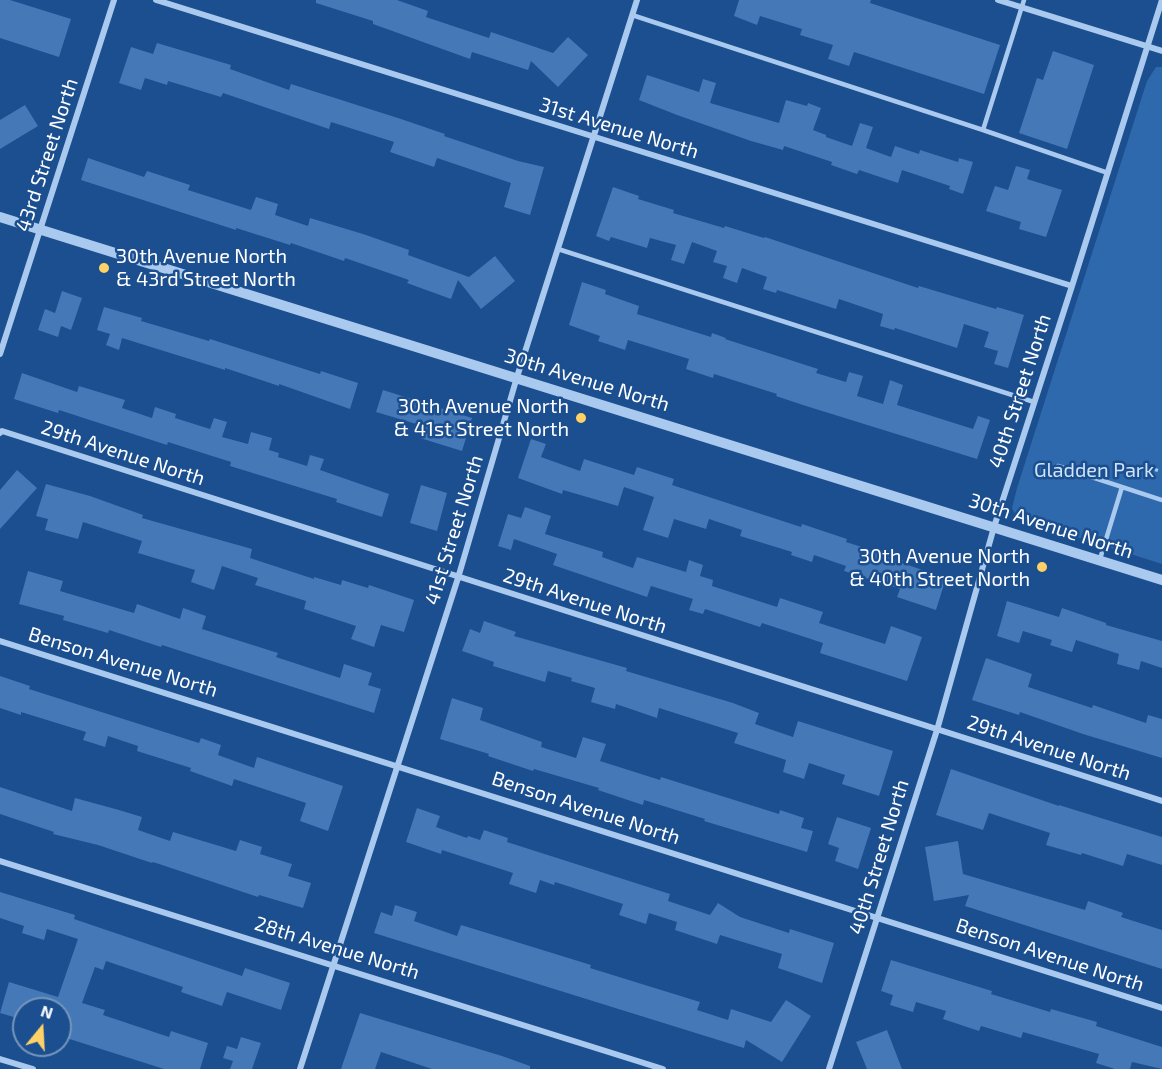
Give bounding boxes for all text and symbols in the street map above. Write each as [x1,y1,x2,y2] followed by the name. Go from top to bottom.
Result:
[11,75,83,235] street label: 43rd Street North
[536,92,702,164] street label: 31st Avenue North
[116,244,296,291] place label: 30th Avenue North & 43rd Street North
[97,261,111,275] marker: 30th Avenue North & 43rd Street North
[984,311,1056,471] street label: 40th Street North
[502,344,672,416] street label: 30th Avenue North
[394,394,569,441] place label: 30th Avenue North & 41st Street North
[574,411,588,425] marker: 30th Avenue North & 41st Street North
[38,415,208,491] street label: 29th Avenue North
[420,452,488,608] street label: 41st Street North
[1034,458,1154,482] park label: Gladden Park
[966,488,1136,564] street label: 30th Avenue North
[849,544,1030,591] place label: 30th Avenue North & 40th Street North
[1035,560,1049,574] marker: 30th Avenue North & 40th Street North
[500,563,670,639] street label: 29th Avenue North
[26,622,220,702] street label: Benson Avenue North
[964,710,1134,786] street label: 29th Avenue North
[489,766,683,850] street label: Benson Avenue North
[844,777,914,937] street label: 40th Street North
[252,911,422,985] street label: 28th Avenue North
[953,913,1147,997] street label: Benson Avenue North
[12,997,72,1057] north arrow
[39,1000,56,1022] text: N

